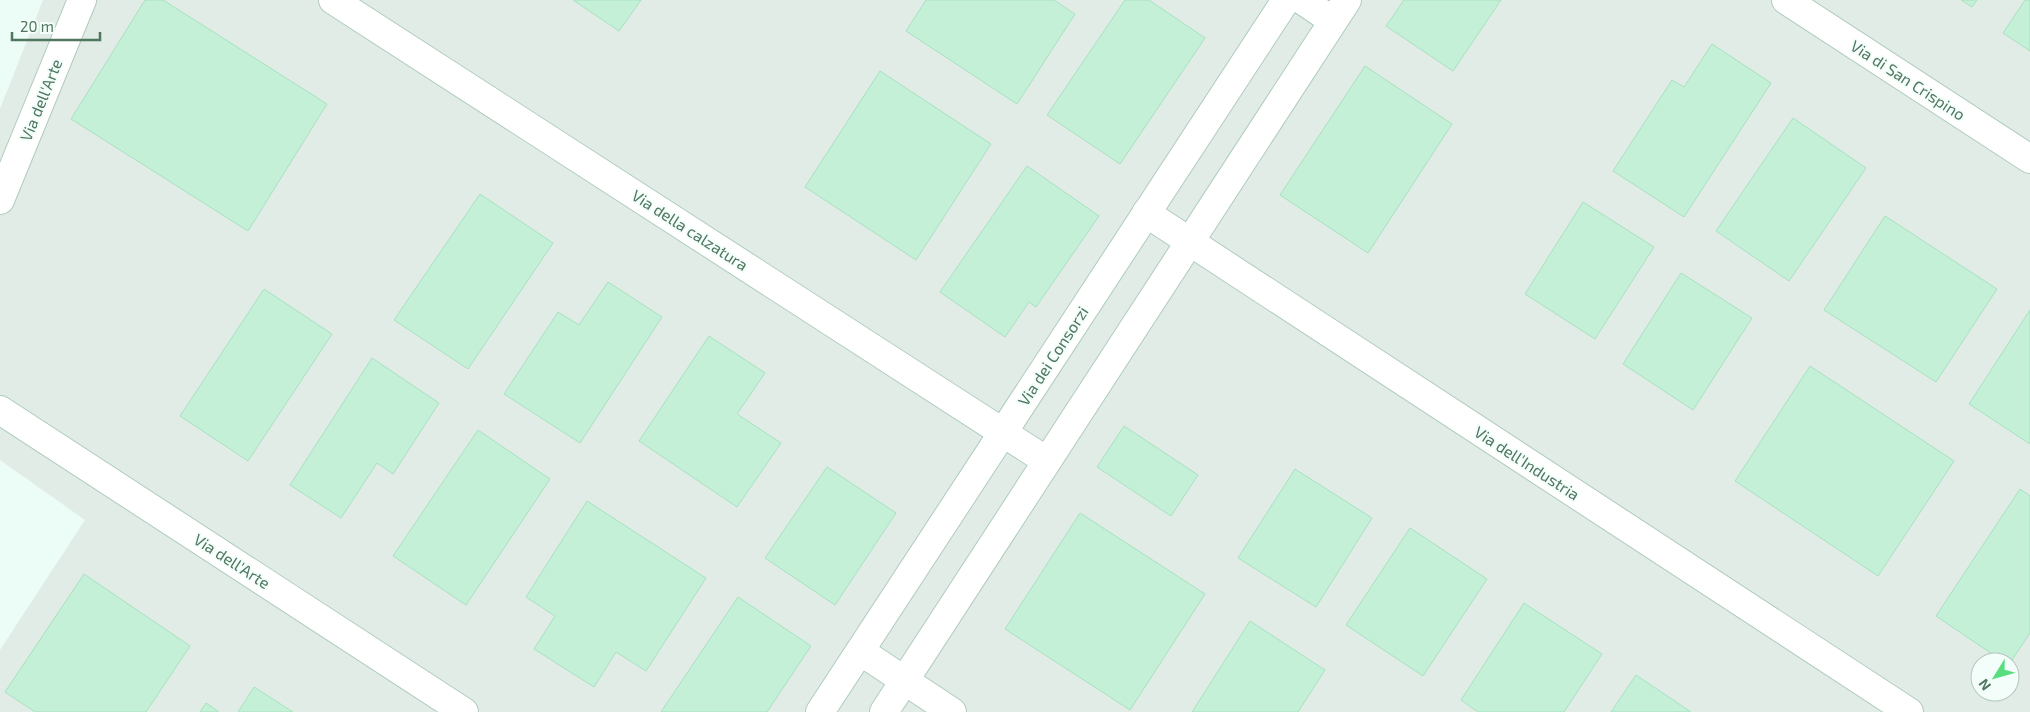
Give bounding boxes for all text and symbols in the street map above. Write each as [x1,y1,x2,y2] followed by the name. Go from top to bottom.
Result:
[12,10,100,42] scale bar
[20,17,54,35] text: 20 m
[1847,35,1969,124] street label: Via di San Crispino
[15,56,66,144] street label: Via dell'Arte
[629,185,752,274] street label: Via della calzatura
[1013,302,1092,409] street label: Via dei Consorzi
[1471,422,1583,504] street label: Via dell'Industria
[191,529,274,592] street label: Via dell'Arte
[1970,652,2020,702] north arrow
[1974,676,1994,694] text: N

